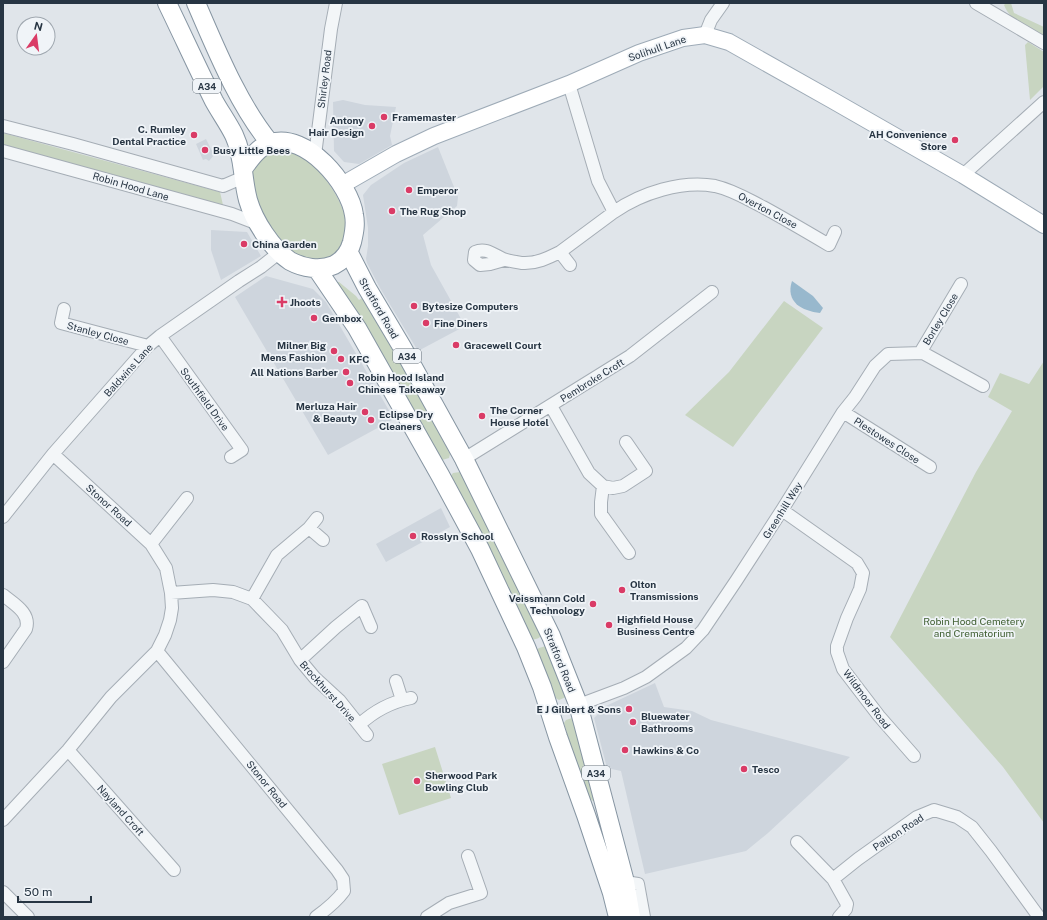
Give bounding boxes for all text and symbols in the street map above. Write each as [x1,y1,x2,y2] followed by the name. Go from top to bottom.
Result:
[16,16,56,56] north arrow
[33,19,44,33] text: N
[626,32,688,64] street label: Solihull Lane
[314,49,334,109] street label: Shirley Road
[193,79,221,93] road number: A34
[392,111,456,123] place label: Framemaster
[379,112,389,122] marker: Framemaster
[309,114,364,138] place label: Antony Hair Design
[367,121,377,131] marker: Antony Hair Design
[112,123,186,147] place label: C. Rumley Dental Practice
[869,128,947,152] place label: AH Convenience Store
[189,130,199,140] marker: C. Rumley Dental Practice
[950,135,960,145] marker: AH Convenience Store
[213,144,290,156] place label: Busy Little Bees
[200,145,210,155] marker: Busy Little Bees
[91,169,171,203] street label: Robin Hood Lane
[417,184,458,196] place label: Emperor
[404,185,414,195] marker: Emperor
[736,189,800,231] street label: Overton Close
[400,205,466,217] place label: The Rug Shop
[387,206,397,216] marker: The Rug Shop
[252,238,317,250] place label: China Garden
[239,239,249,249] marker: China Garden
[357,275,401,341] street label: Stratford Road
[920,291,960,347] street label: Borley Close
[290,296,321,308] place label: Jhoots
[277,297,287,307] marker: Jhoots
[422,300,518,312] place label: Bytesize Computers
[409,301,419,311] marker: Bytesize Computers
[322,312,362,324] place label: Gembox
[309,313,319,323] marker: Gembox
[434,317,488,329] place label: Fine Diners
[421,318,431,328] marker: Fine Diners
[66,319,131,347] street label: Stanley Close
[261,339,327,363] place label: Milner Big Mens Fashion
[464,339,542,351] place label: Gracewell Court
[451,340,461,350] marker: Gracewell Court
[101,341,155,399] street label: Baldwins Lane
[329,346,339,356] marker: Milner Big Mens Fashion
[393,349,421,363] road number: A34
[349,353,370,365] place label: KFC
[336,354,346,364] marker: KFC
[558,355,626,404] street label: Pembroke Croft
[178,365,232,433] street label: Southfield Drive
[250,366,338,378] place label: All Nations Barber
[341,367,351,377] marker: All Nations Barber
[358,371,446,395] place label: Robin Hood Island Chinese Takeaway
[345,378,355,388] marker: Robin Hood Island Chinese Takeaway
[296,400,357,424] place label: Merluza Hair & Beauty
[490,404,549,428] place label: The Corner House Hotel
[360,407,370,417] marker: Merluza Hair & Beauty
[379,408,433,432] place label: Eclipse Dry Cleaners
[477,411,487,421] marker: The Corner House Hotel
[852,414,922,466] street label: Plestowes Close
[366,415,376,425] marker: Eclipse Dry Cleaners
[760,479,805,541] street label: Greenhill Way
[84,481,134,529] street label: Stonor Road
[421,530,494,542] place label: Rosslyn School
[408,531,418,541] marker: Rosslyn School
[630,578,699,602] place label: Olton Transmissions
[617,585,627,595] marker: Olton Transmissions
[509,592,585,616] place label: Veissmann Cold Technology
[588,599,598,609] marker: Veissmann Cold Technology
[617,613,695,637] place label: Highfield House Business Centre
[923,615,1025,639] park label: Robin Hood Cemetery and Crematorium
[604,620,614,630] marker: Highfield House Business Centre
[542,626,578,694] street label: Stratford Road
[297,658,359,724] street label: Brockhurst Drive
[841,667,893,731] street label: Wildmoor Road
[536,703,621,715] place label: E J Gilbert & Sons
[624,704,634,714] marker: E J Gilbert & Sons
[641,710,693,734] place label: Bluewater Bathrooms
[628,717,638,727] marker: Bluewater Bathrooms
[633,744,699,756] place label: Hawkins & Co
[620,745,630,755] marker: Hawkins & Co
[244,758,290,810] street label: Stonor Road
[752,763,780,775] place label: Tesco
[739,764,749,774] marker: Tesco
[582,766,610,780] road number: A34
[425,769,498,793] place label: Sherwood Park Bowling Club
[412,776,422,786] marker: Sherwood Park Bowling Club
[95,782,147,838] street label: Nayland Croft
[870,811,926,853] street label: Pailton Road
[18,878,91,904] scale bar
[24,885,52,899] text: 50 m

